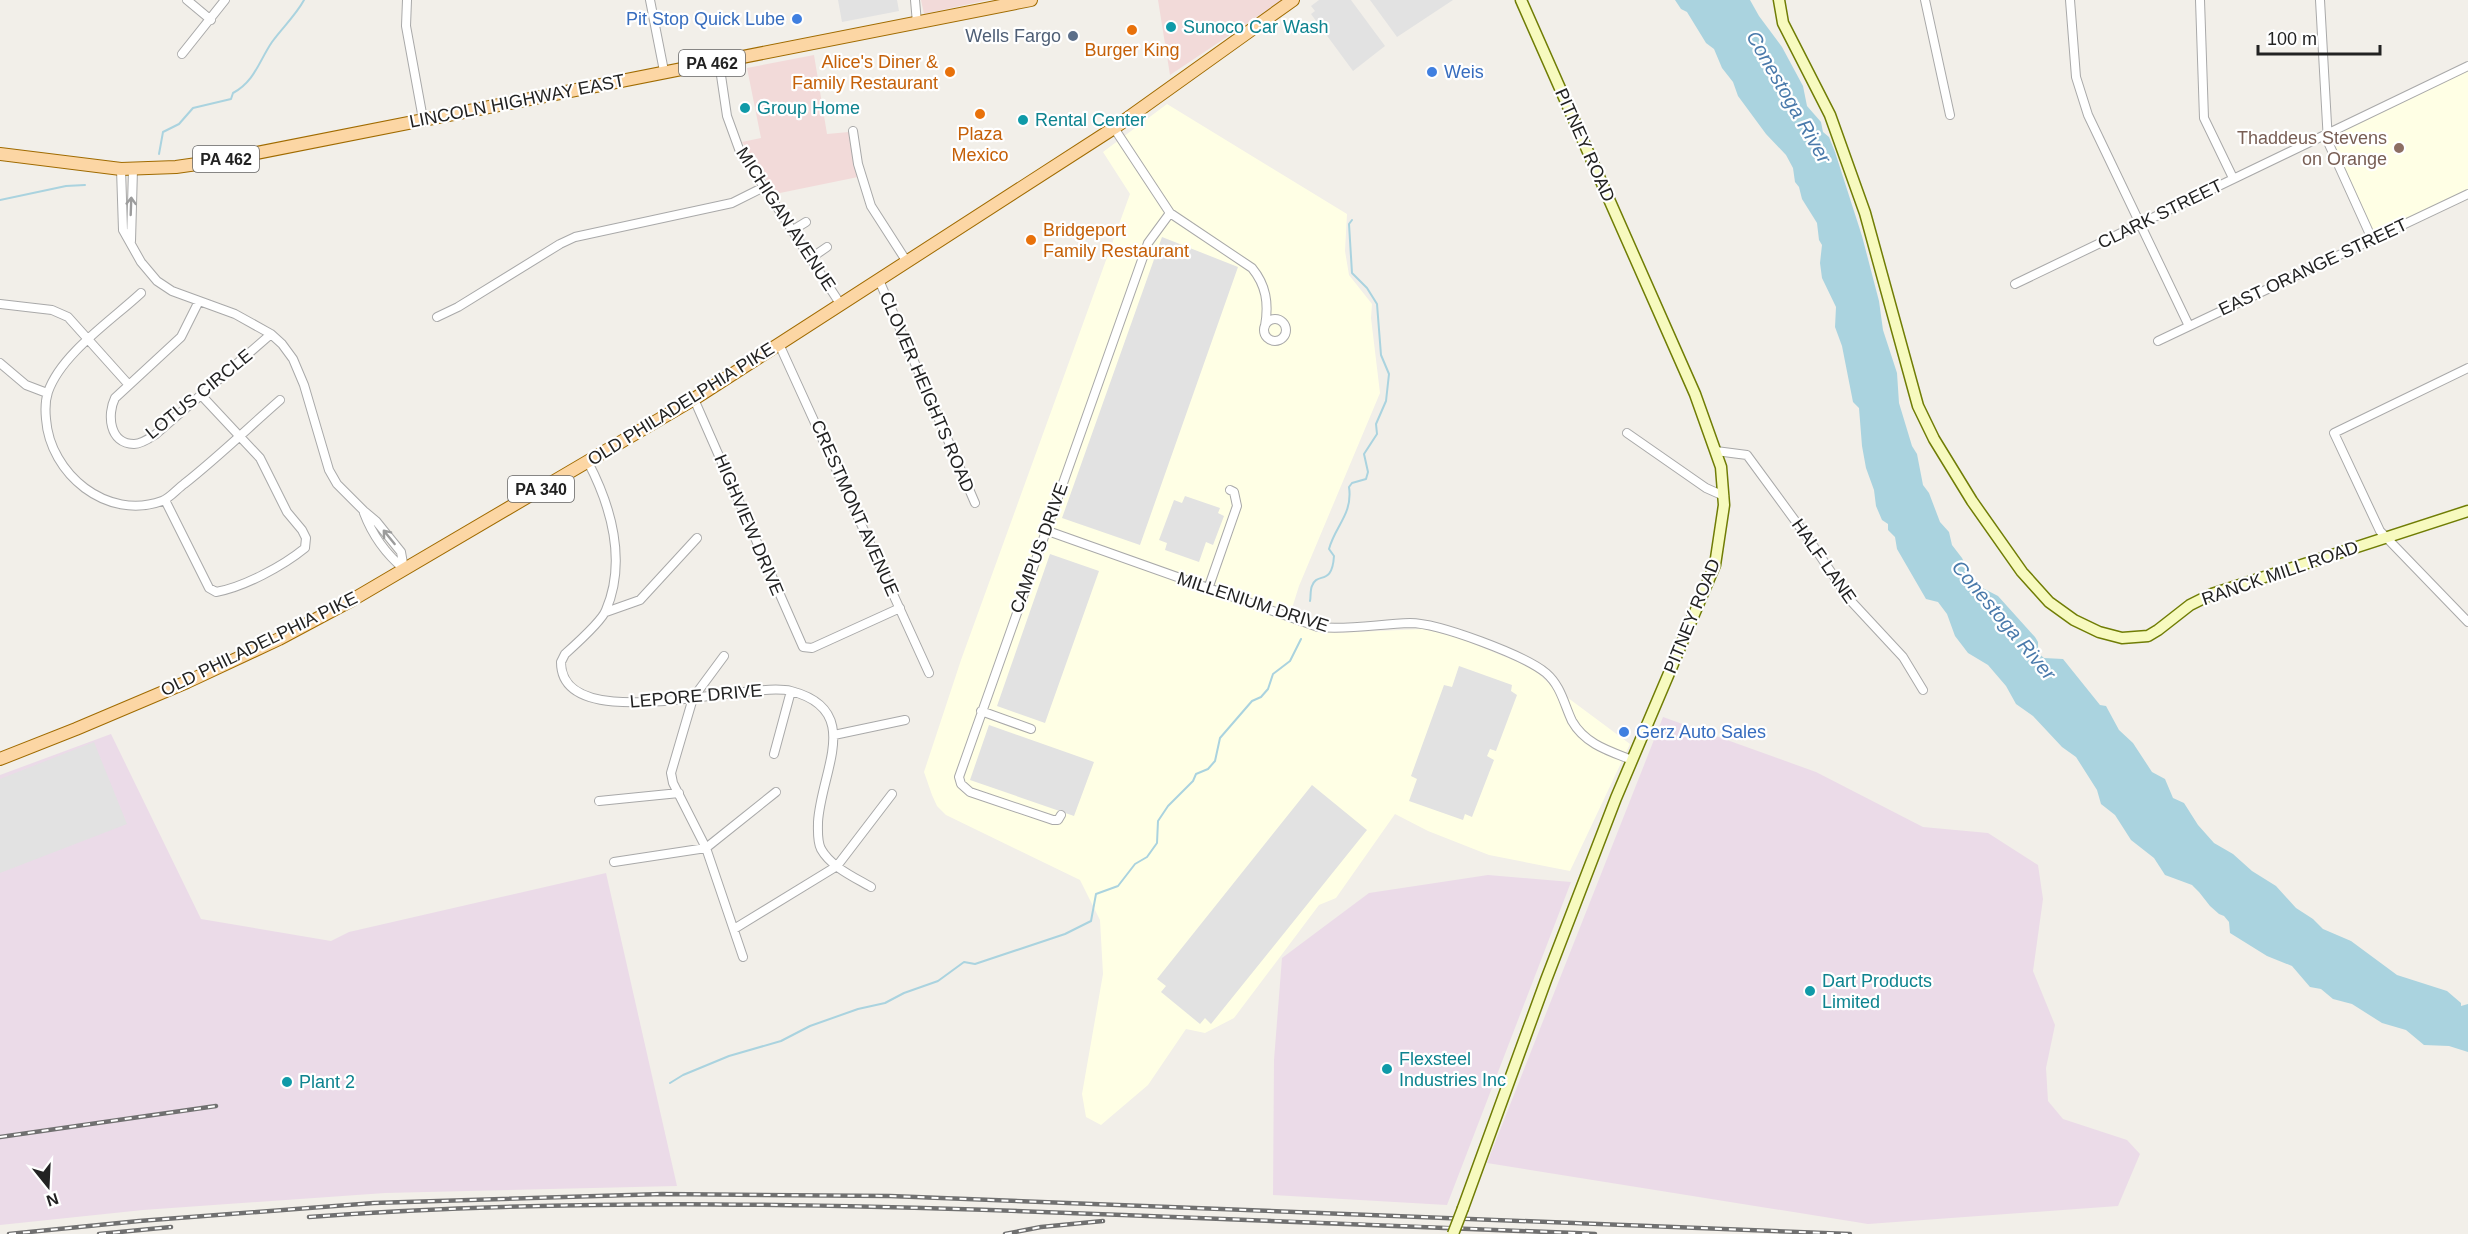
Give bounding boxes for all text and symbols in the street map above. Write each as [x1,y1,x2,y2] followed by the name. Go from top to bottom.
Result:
[626,9,785,29] place label: Pit Stop Quick Lube
[790,12,804,26] marker: Pit Stop Quick Lube
[1183,17,1328,37] place label: Sunoco Car Wash
[2258,18,2380,56] scale bar
[1164,20,1178,34] marker: Sunoco Car Wash
[1125,23,1139,37] marker: Burger King
[965,26,1061,46] place label: Wells Fargo
[1742,27,1836,168] water label: Conestoga River
[1066,29,1080,43] marker: Wells Fargo
[2267,29,2317,49] text: 100 m
[1084,40,1180,60] place label: Burger King
[679,50,745,76] road number: PA 462
[792,52,938,93] place label: Alice's Diner & Family Restaurant
[1444,62,1484,82] place label: Weis
[943,65,957,79] marker: Alice's Diner & Family Restaurant
[1425,65,1439,79] marker: Weis
[408,70,626,132] street label: LINCOLN HIGHWAY EAST
[1551,85,1619,205] street label: PITNEY ROAD
[757,98,860,118] place label: Group Home
[738,101,752,115] marker: Group Home
[973,107,987,121] marker: Plaza Mexico
[1035,110,1146,130] place label: Rental Center
[1016,113,1030,127] marker: Rental Center
[951,124,1009,165] place label: Plaza Mexico
[2237,128,2387,169] place label: Thaddeus Stevens on Orange
[2392,141,2406,155] marker: Thaddeus Stevens on Orange
[732,144,840,294] street label: MICHIGAN AVENUE
[193,146,259,172] road number: PA 462
[2094,175,2226,253] street label: CLARK STREET
[126,196,137,216] one-way arrow
[2216,214,2410,320] street label: EAST ORANGE STREET
[1043,220,1189,261] place label: Bridgeport Family Restaurant
[1024,233,1038,247] marker: Bridgeport Family Restaurant
[876,289,978,495] street label: CLOVER HEIGHTS ROAD
[584,338,778,470] street label: OLD PHILADELPHIA PIKE
[142,345,256,443] street label: LOTUS CIRCLE
[807,417,903,599] street label: CRESTMONT AVENUE
[710,452,788,598] street label: HIGHVIEW DRIVE
[508,476,574,502] road number: PA 340
[1006,480,1072,616] street label: CAMPUS DRIVE
[1788,515,1860,607] street label: HALF LANE
[383,529,396,545] one-way arrow
[2199,537,2361,609] street label: RANCK MILL ROAD
[1660,556,1724,676] street label: PITNEY ROAD
[1948,556,2061,685] water label: Conestoga River
[1175,568,1331,636] street label: MILLENIUM DRIVE
[158,588,360,700] street label: OLD PHILADELPHIA PIKE
[629,680,763,712] street label: LEPORE DRIVE
[1636,722,1766,742] place label: Gerz Auto Sales
[1617,725,1631,739] marker: Gerz Auto Sales
[1822,971,1932,1012] place label: Dart Products Limited
[1803,984,1817,998] marker: Dart Products Limited
[1399,1049,1506,1090] place label: Flexsteel Industries Inc
[1380,1062,1394,1076] marker: Flexsteel Industries Inc
[299,1072,355,1092] place label: Plant 2
[280,1075,294,1089] marker: Plant 2
[18,1156,78,1216] north arrow
[44,1190,61,1210] text: N

